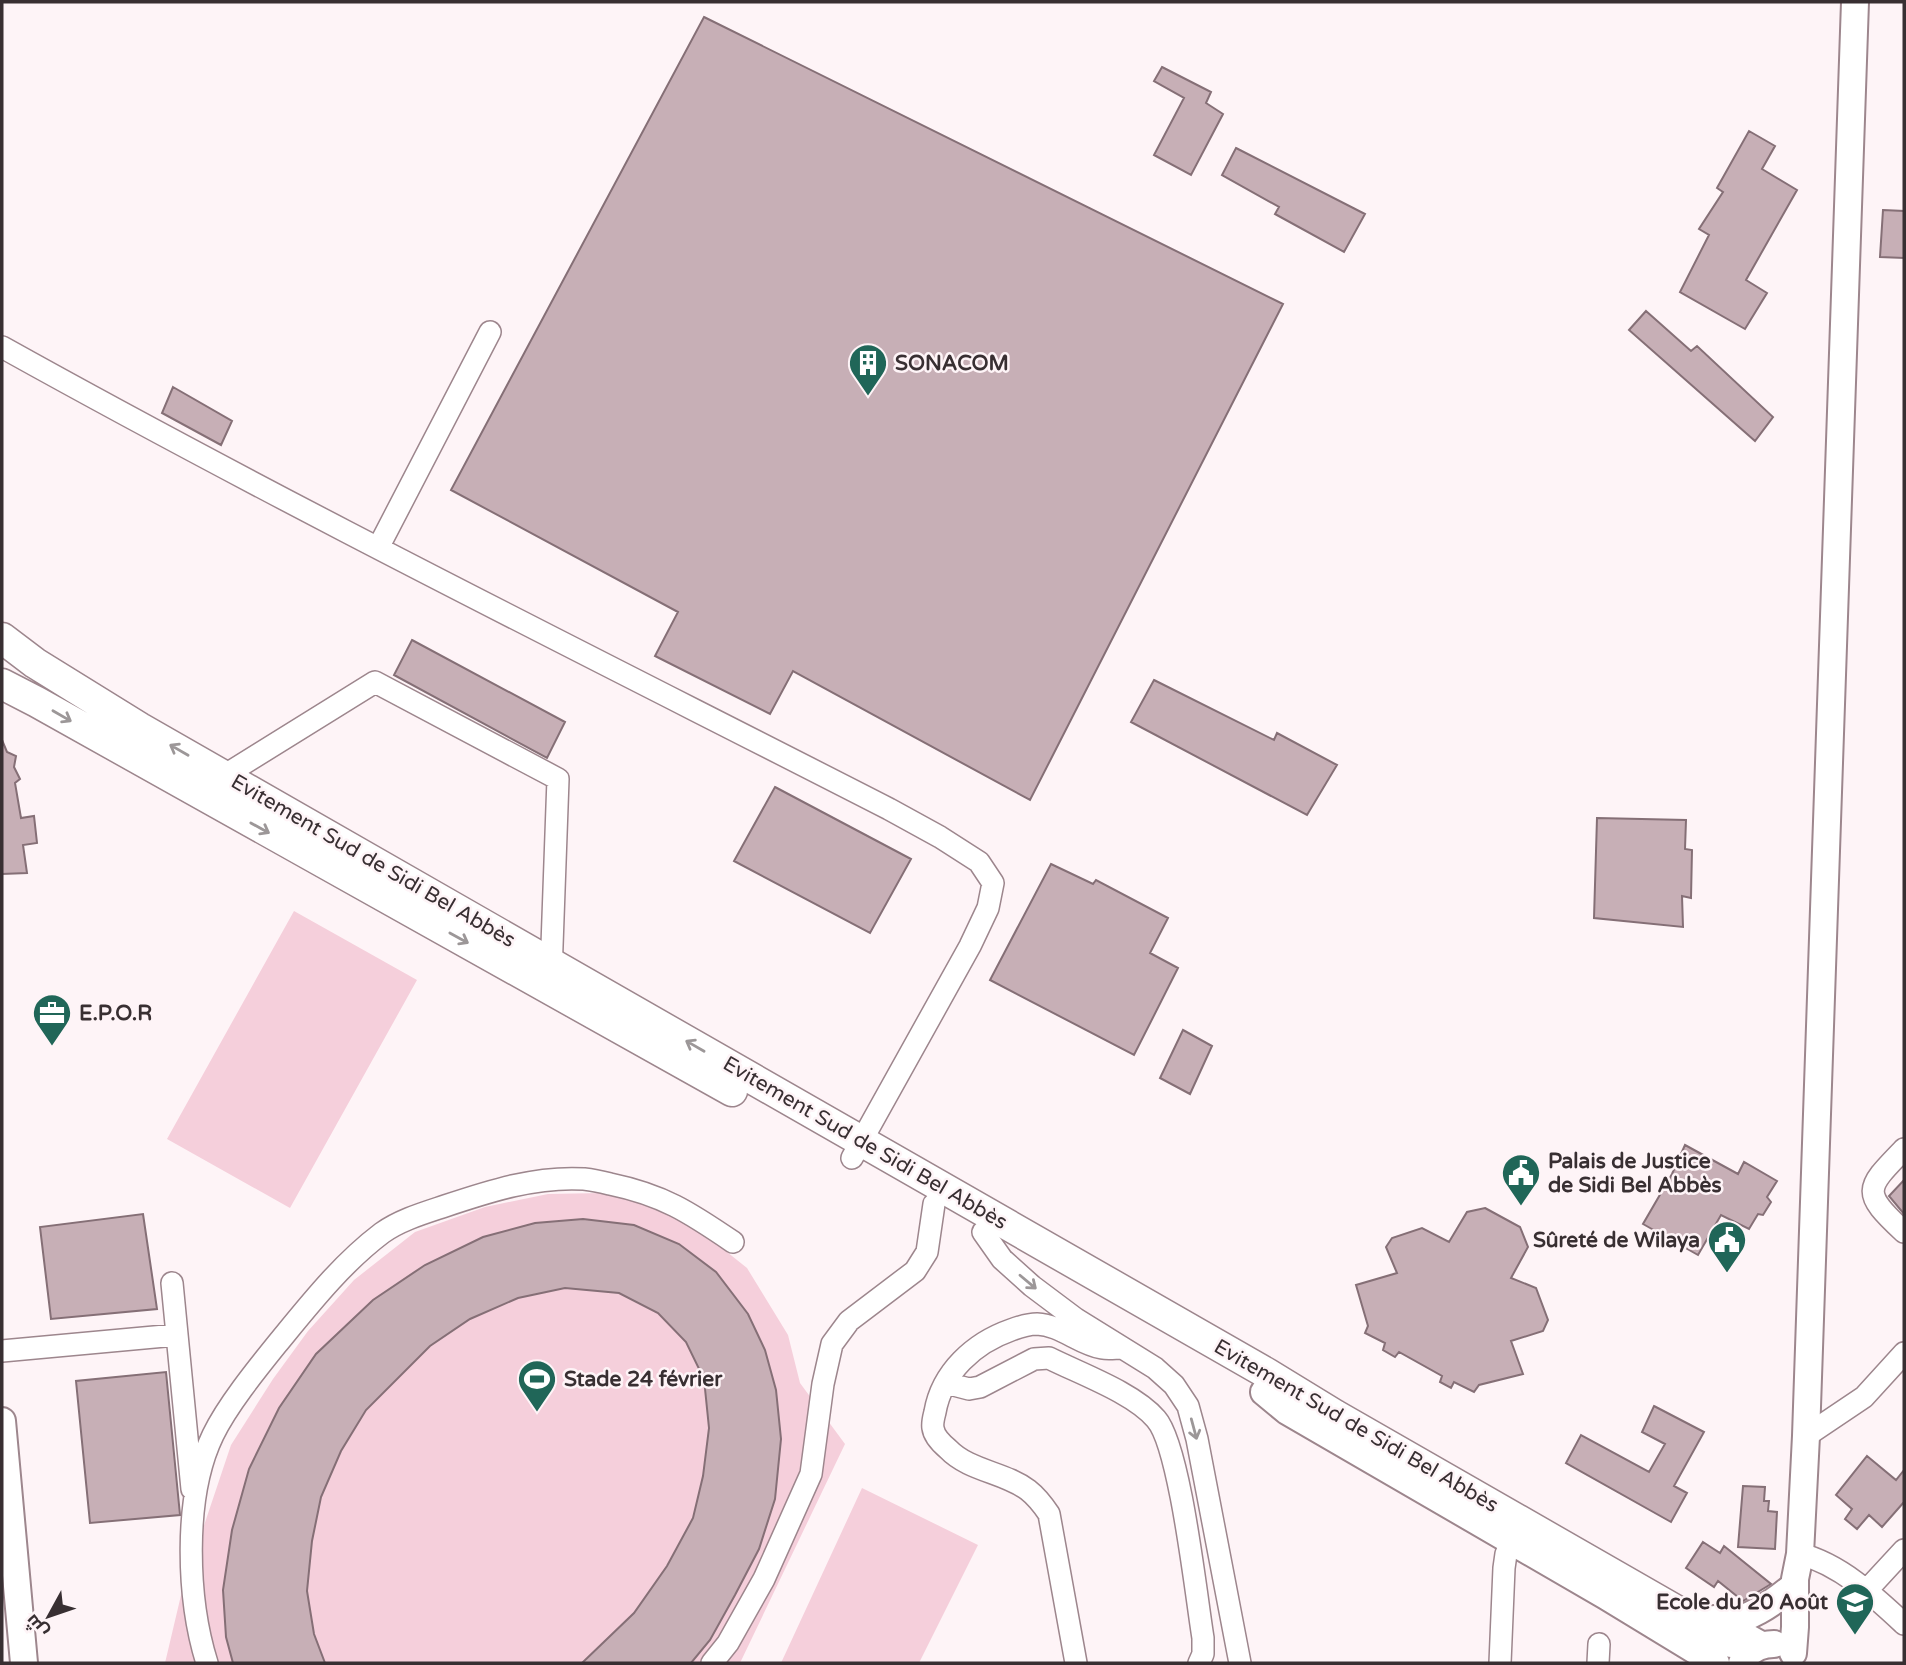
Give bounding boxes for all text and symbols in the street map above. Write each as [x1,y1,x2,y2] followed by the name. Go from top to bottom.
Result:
[847,342,889,397] building icon: SONACOM
[895,351,1009,376] place label: SONACOM
[51,710,72,723] one-way arrow
[169,743,190,756] one-way arrow
[226,769,520,953] street label: Evitement Sud de Sidi Bel Abbès
[250,821,270,835] one-way arrow
[448,932,469,945] one-way arrow
[31,992,73,1047] office icon: E.P.O.R
[79,1001,152,1026] place label: E.P.O.R
[686,1039,706,1053] one-way arrow
[718,1051,1012,1235] street label: Evitement Sud de Sidi Bel Abbès
[1548,1149,1722,1198] place label: Palais de Justice de Sidi Bel Abbès
[1500,1152,1542,1207] public building icon: Palais de Justice de Sidi Bel Abbès
[1706,1219,1748,1274] public building icon: Sûreté de Wilaya
[1533,1228,1700,1253] place label: Sûreté de Wilaya
[1019,1274,1037,1290] one-way arrow
[1209,1334,1503,1518] street label: Evitement Sud de Sidi Bel Abbès
[516,1358,558,1413] sports icon: Stade 24 février
[564,1367,723,1392] place label: Stade 24 février
[1188,1417,1201,1440] one-way arrow
[14,1581,84,1651] north arrow
[1834,1581,1876,1636] school or university icon: Ecole du 20 Août
[1656,1590,1828,1615] place label: Ecole du 20 Août
[20,1610,53,1643] text: ش

